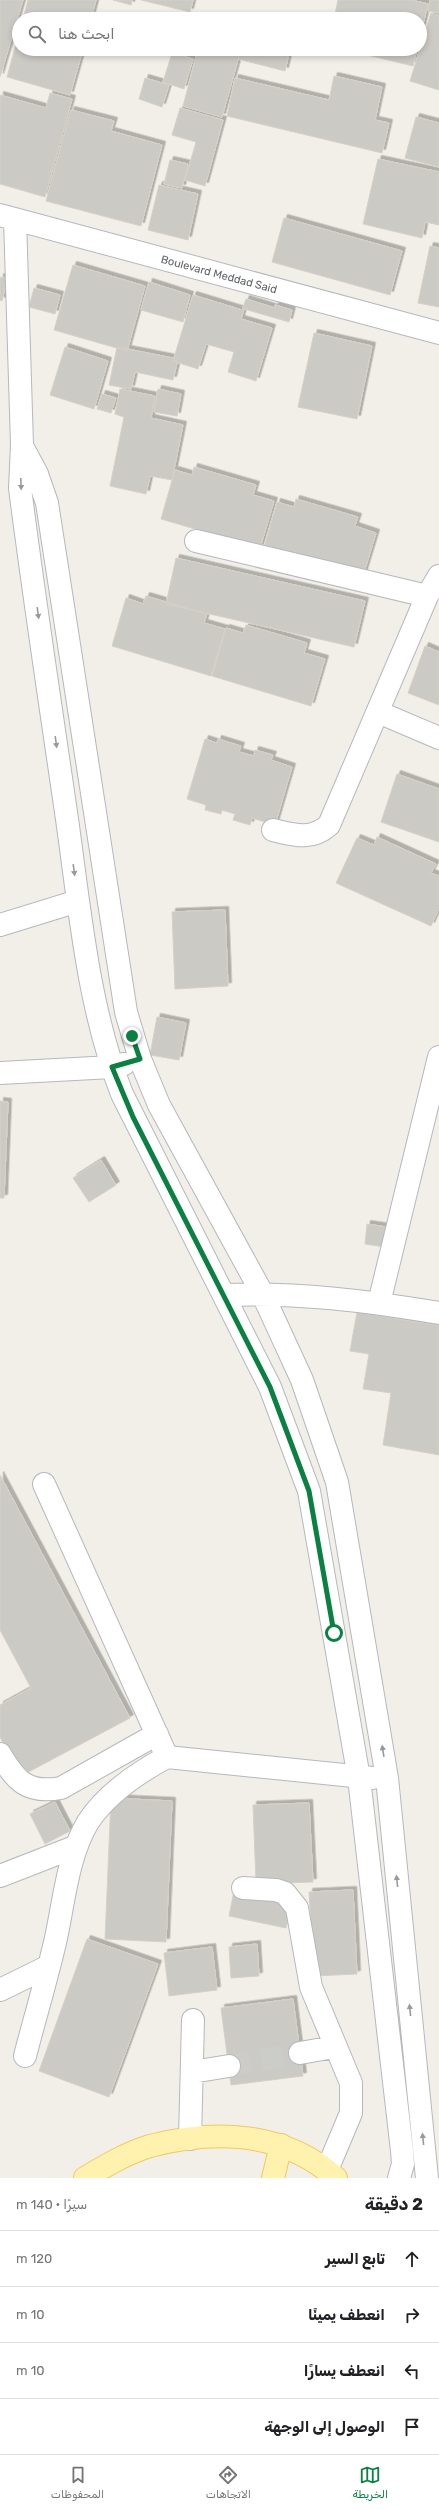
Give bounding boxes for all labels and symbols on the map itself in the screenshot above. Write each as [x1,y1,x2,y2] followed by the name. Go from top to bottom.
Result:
[159,253,278,296] street label: Boulevard Meddad Said
[17,478,24,490] one-way arrow
[35,607,41,619] one-way arrow
[53,736,59,748] one-way arrow
[71,864,77,876] one-way arrow
[123,1027,141,1045] route end
[325,1624,343,1642] route start
[380,1745,386,1757] one-way arrow
[394,1874,400,1887] one-way arrow
[407,2004,414,2016] one-way arrow
[420,2133,427,2145] one-way arrow

